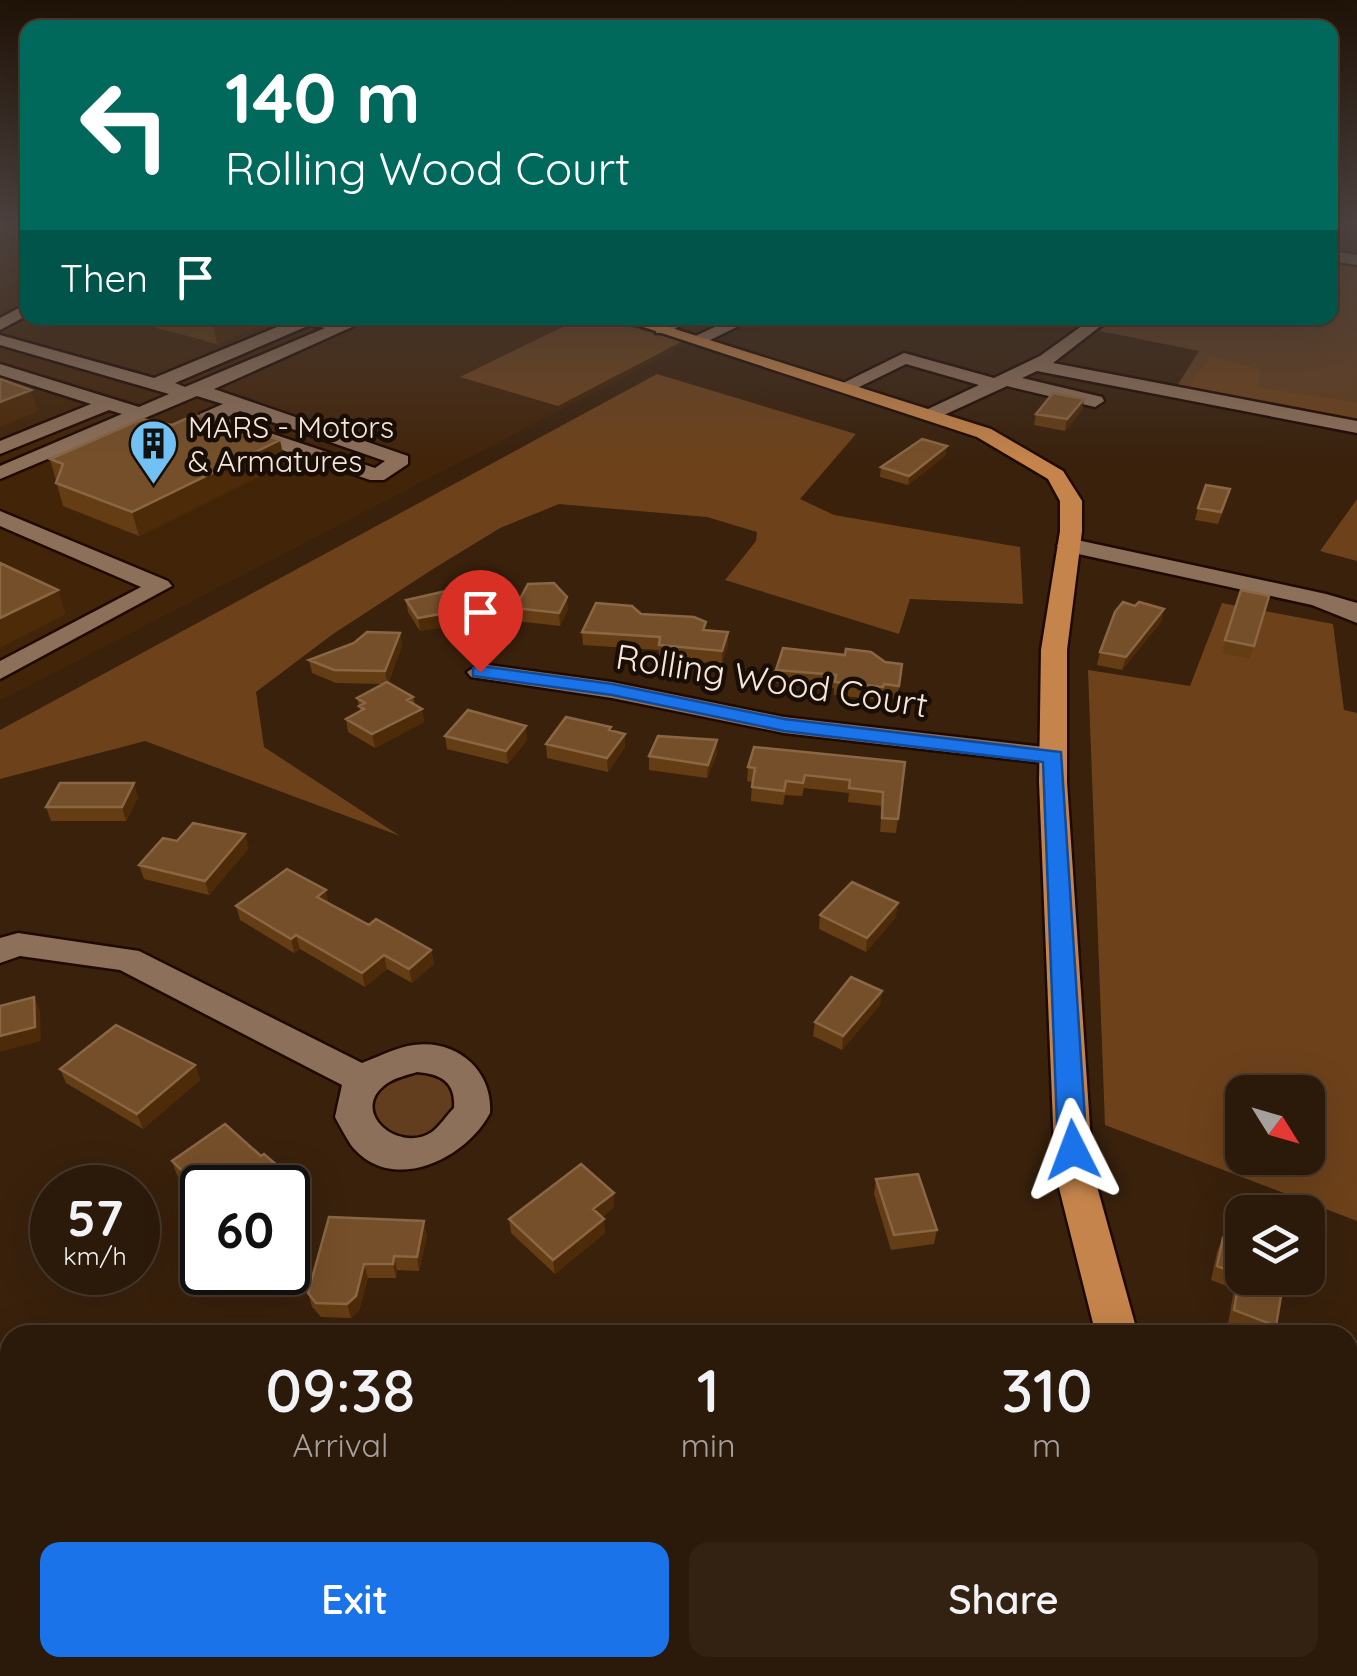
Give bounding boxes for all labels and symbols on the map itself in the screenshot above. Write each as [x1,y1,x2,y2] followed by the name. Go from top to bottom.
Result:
[188,408,394,480] place label: MARS - Motors & Armatures
[127,418,179,486] building icon: MARS - Motors & Armatures
[438,570,523,673] pin
[613,634,931,726] street label: Rolling Wood Court
[1225,1075,1325,1175] north arrow
[1021,1098,1125,1202] position arrow
[180,1165,310,1295] speed limit sign: 60

